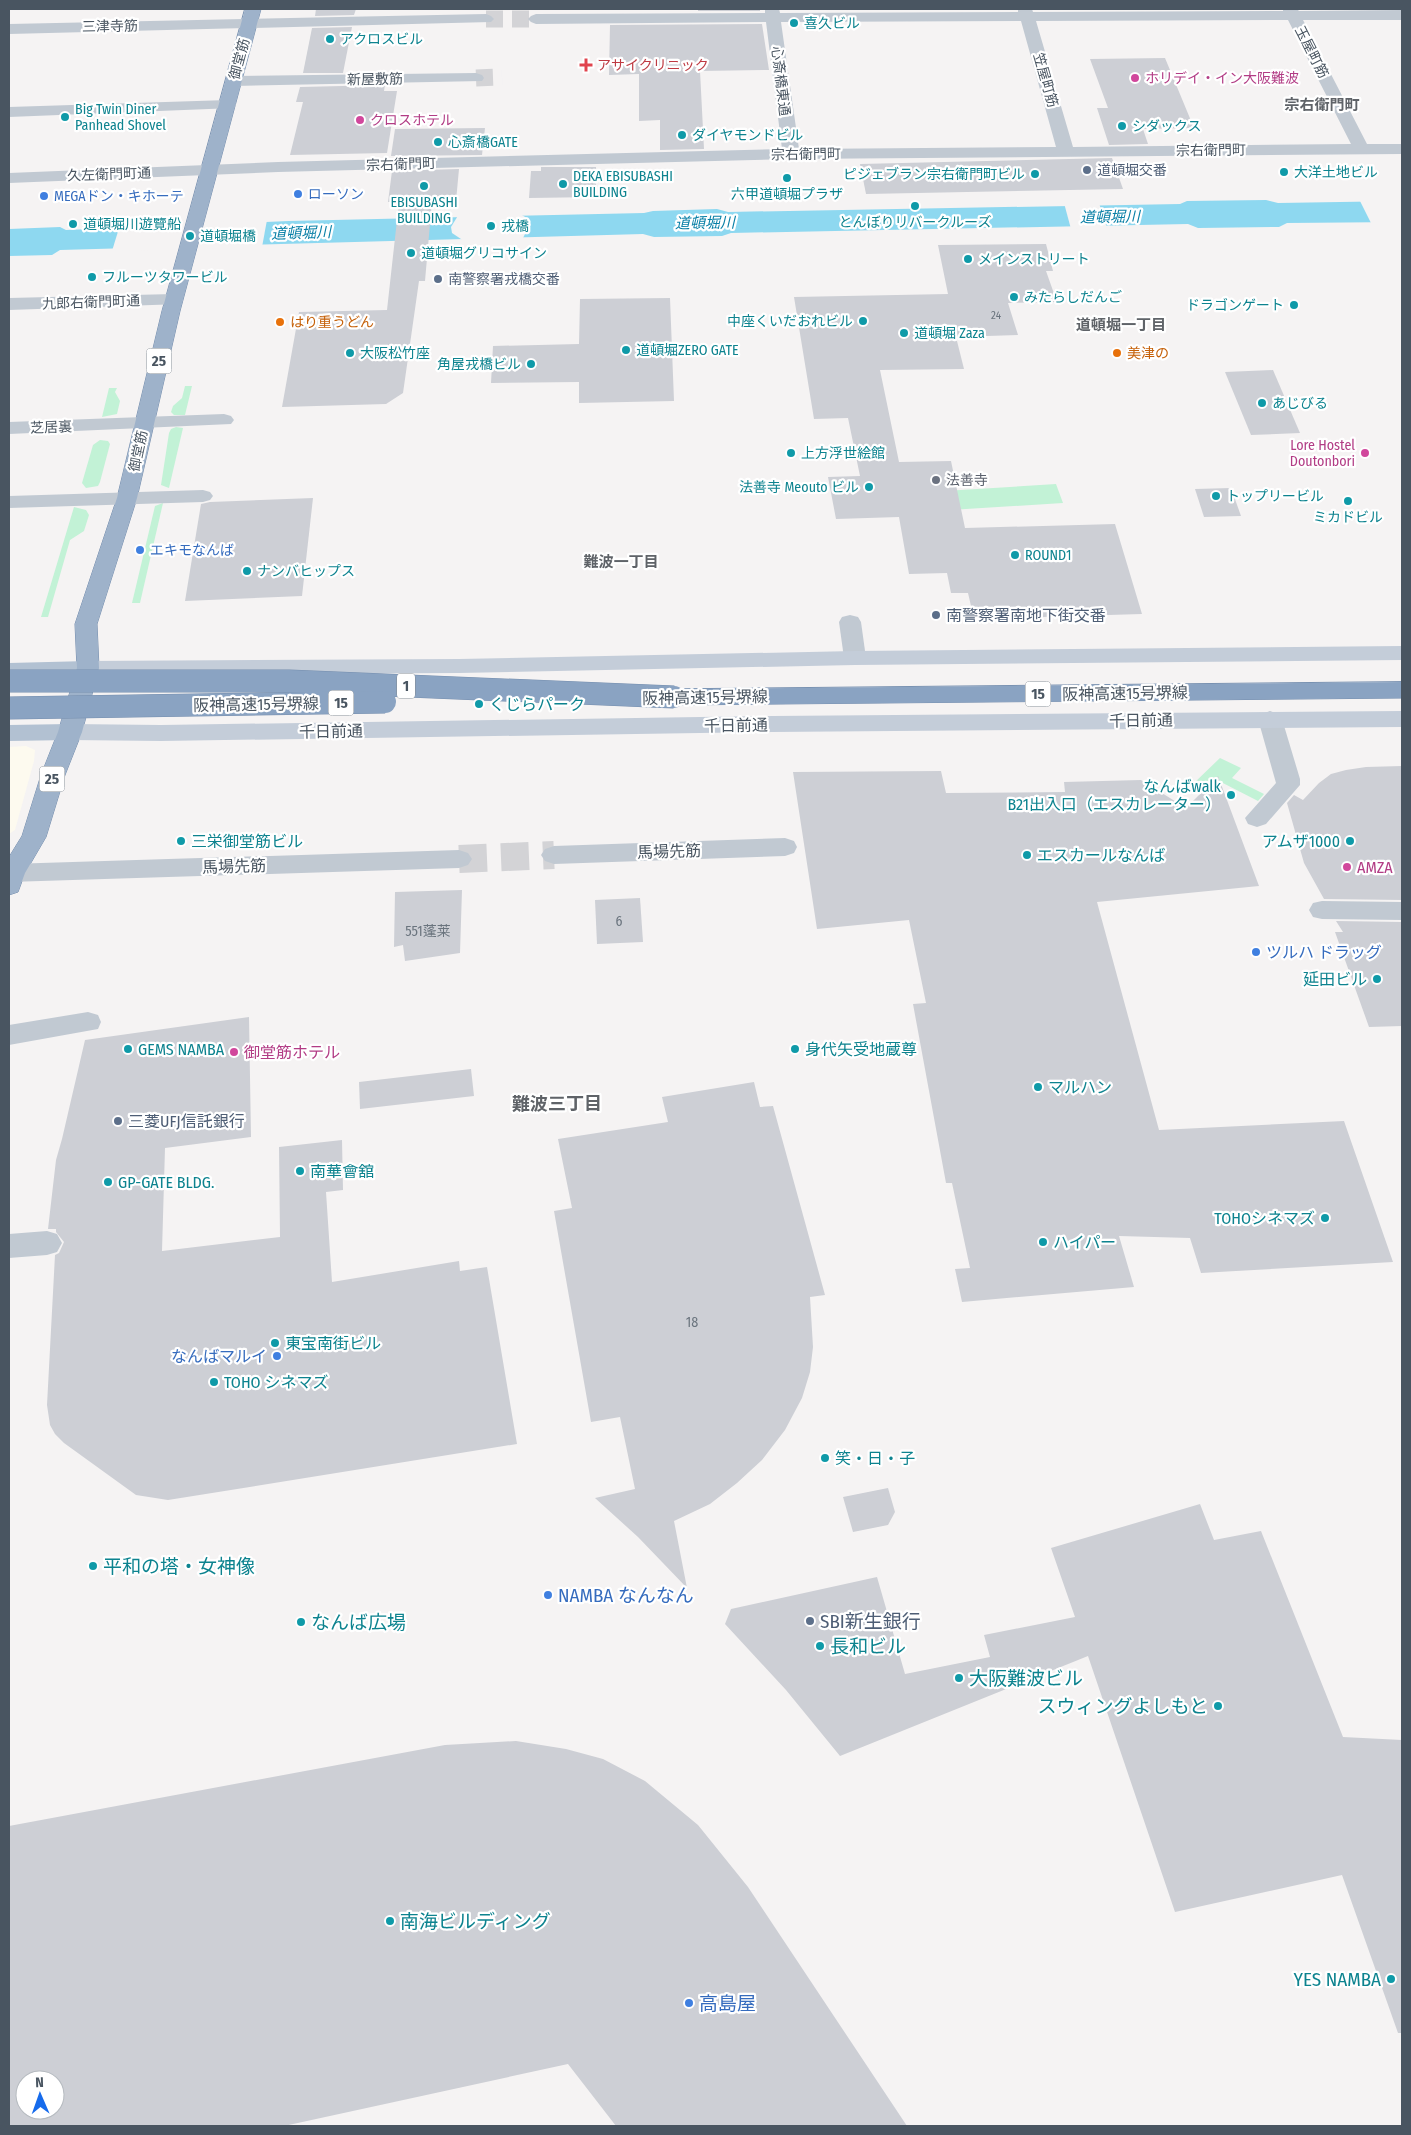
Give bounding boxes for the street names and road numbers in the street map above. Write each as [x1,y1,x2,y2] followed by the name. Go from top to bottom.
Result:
[82,18,138,35] street label: 三津寺筋
[1291,23,1332,81] street label: 玉屋町筋
[226,37,253,82] street label: 御堂筋
[768,45,793,117] street label: 心斎橋東通
[1030,51,1061,109] street label: 笠屋町筋
[347,71,403,88] street label: 新屋敷筋
[1176,141,1246,160] street label: 宗右衛門町
[771,145,841,164] street label: 宗右衛門町
[366,155,436,174] street label: 宗右衛門町
[67,165,151,184] street label: 久左衛門町通
[42,292,140,313] street label: 九郎右衛門町通
[146,348,172,374] road number: 25
[30,418,72,437] street label: 芝居裏
[126,429,151,473] street label: 御堂筋
[397,674,415,698] road number: 1
[1026,682,1050,706] road number: 15
[1062,683,1188,704] street label: 阪神高速15号堺線
[642,687,768,708] street label: 阪神高速15号堺線
[328,690,354,716] road number: 15
[193,694,319,715] street label: 阪神高速15号堺線
[1109,710,1173,731] street label: 千日前通
[704,715,768,736] street label: 千日前通
[299,721,363,742] street label: 千日前通
[40,766,64,792] road number: 25
[637,841,701,862] street label: 馬場先筋
[202,856,266,877] street label: 馬場先筋

